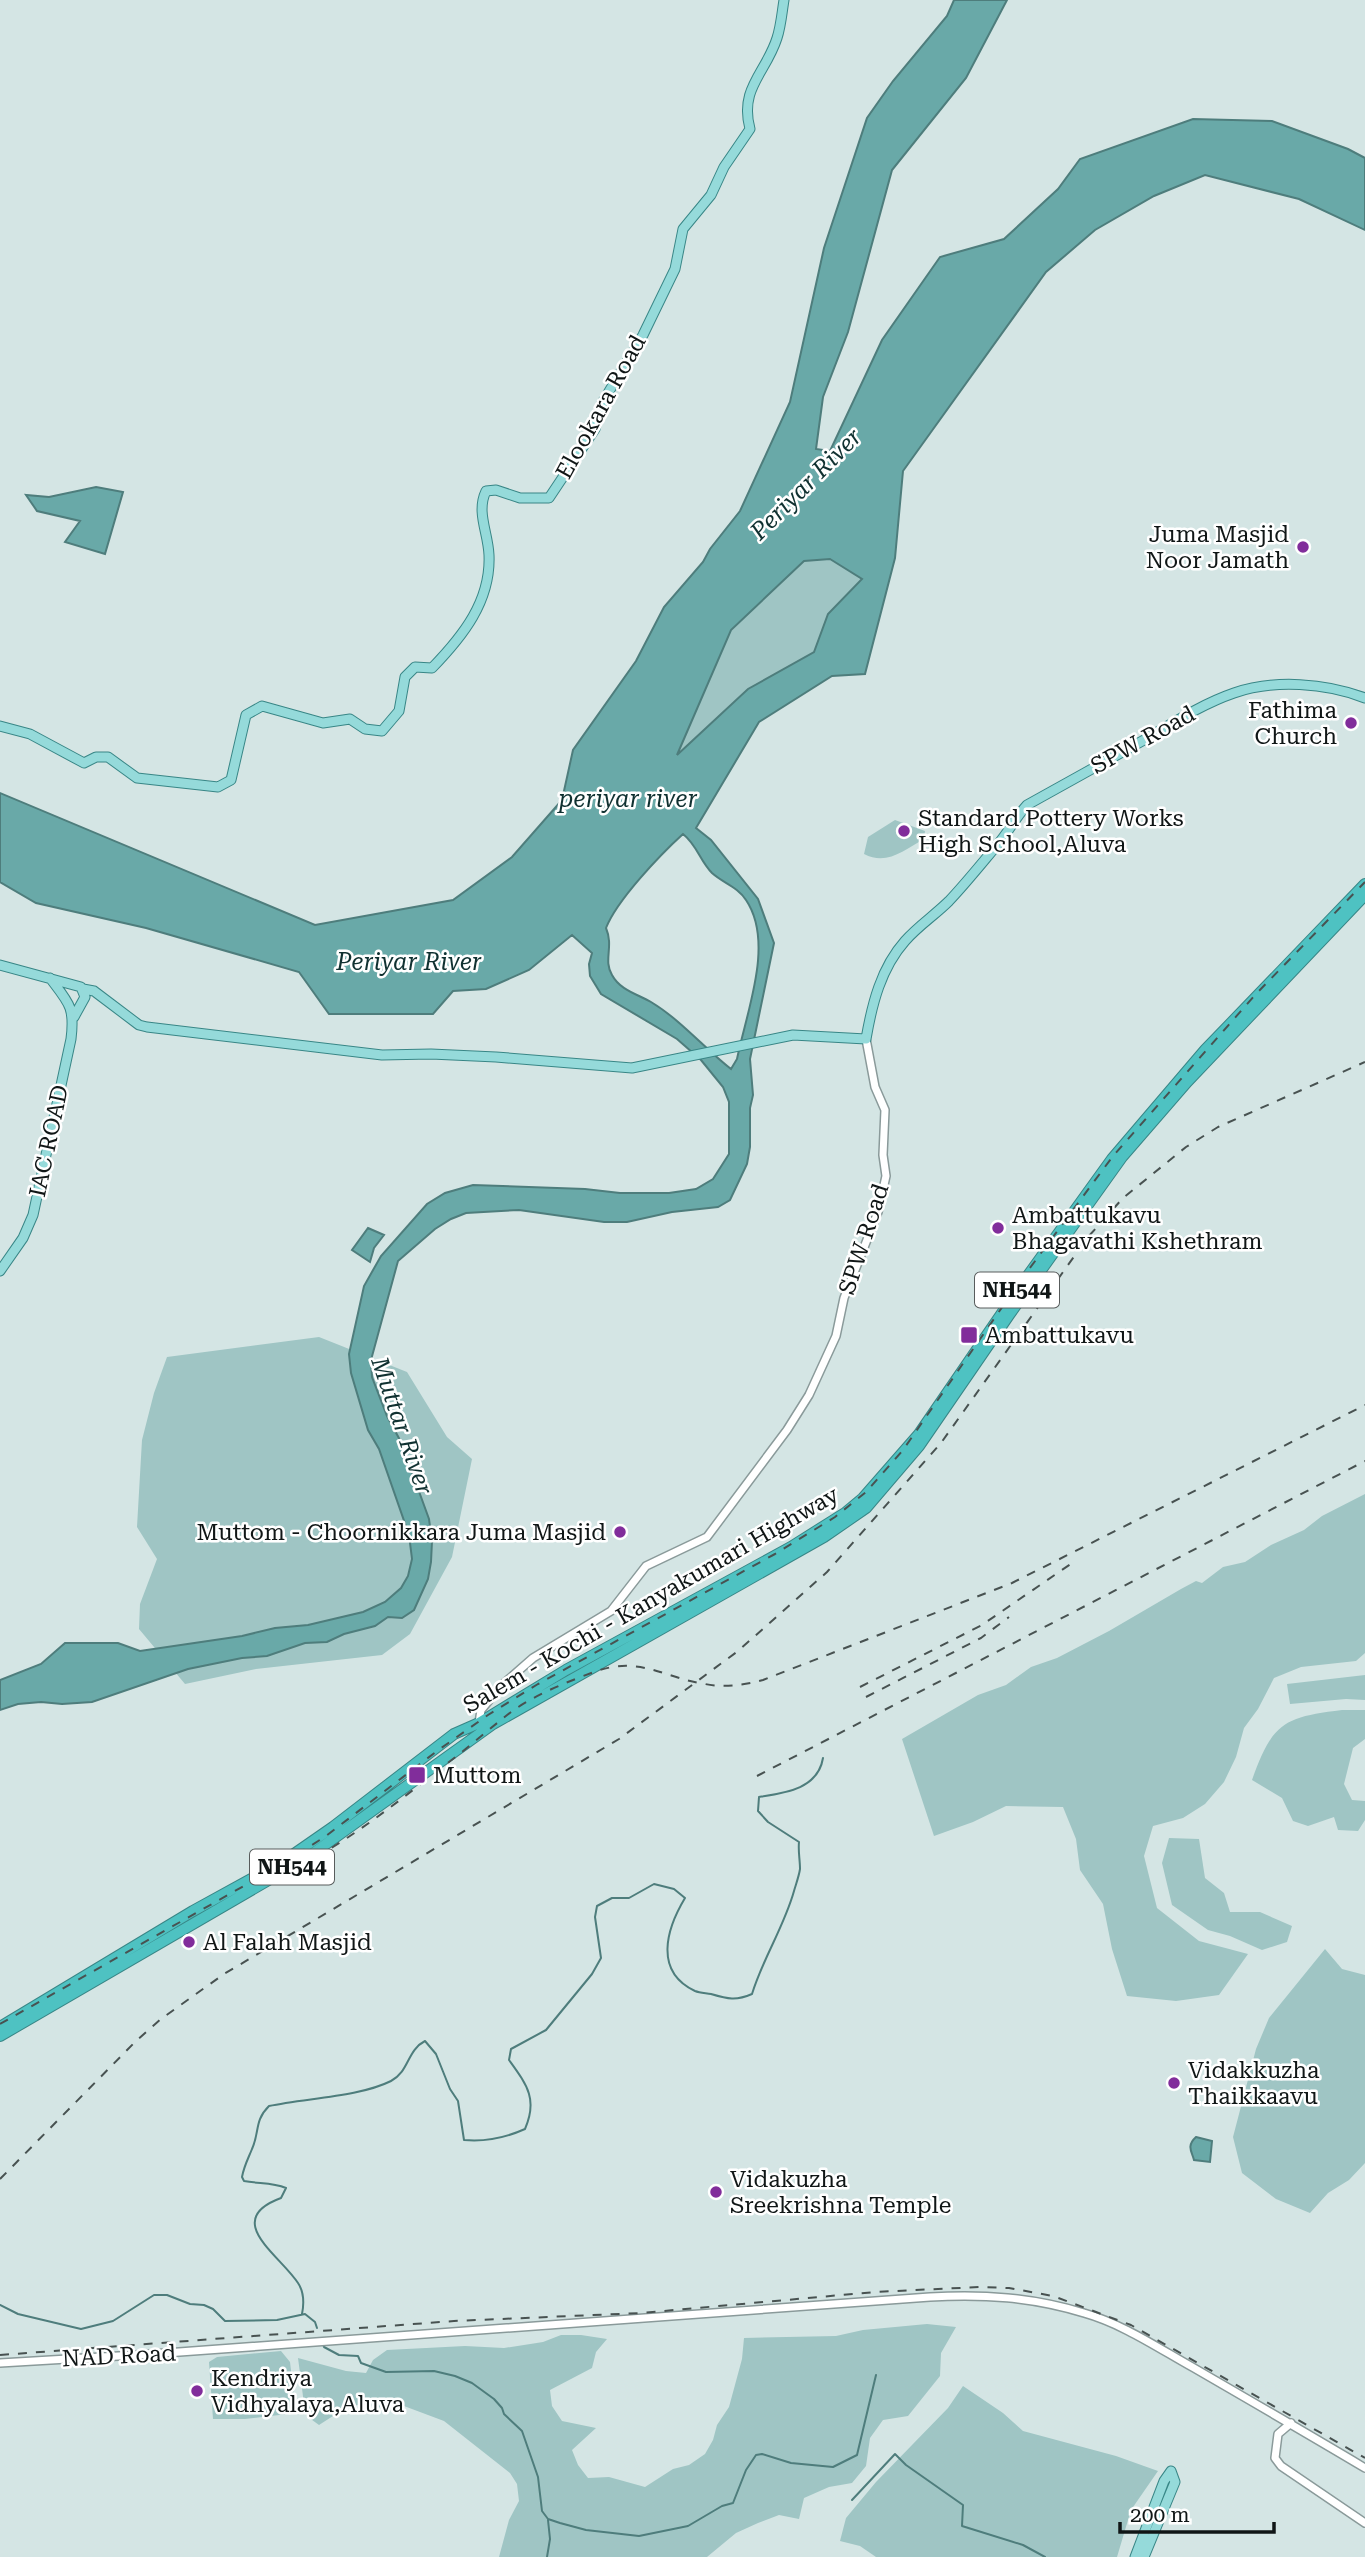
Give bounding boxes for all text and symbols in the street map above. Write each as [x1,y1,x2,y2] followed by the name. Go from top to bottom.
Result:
[550,330,652,484] street label: Elookara Road
[744,423,867,546] water label: Periyar River
[1146,521,1289,574] place label: Juma Masjid Noor Jamath
[1295,539,1311,555] marker: Juma Masjid Noor Jamath
[1248,697,1338,750] place label: Fathima Church
[1086,700,1200,780] street label: SPW Road
[1343,715,1359,731] marker: Fathima Church
[557,785,697,813] water label: periyar river
[918,805,1184,858] place label: Standard Pottery Works High School,Aluva
[896,823,912,839] marker: Standard Pottery Works High School,Aluva
[335,948,482,976] water label: Periyar River
[24,1082,74,1200] street label: IAC ROAD
[833,1180,895,1298] street label: SPW Road
[1012,1202,1262,1255] place label: Ambattukavu Bhagavathi Kshethram
[990,1220,1006,1236] marker: Ambattukavu Bhagavathi Kshethram
[975,1272,1059,1308] road number: NH544
[985,1322,1134,1349] place label: Ambattukavu
[959,1325,979,1345] marker: Ambattukavu
[365,1352,439,1499] water label: Muttar River
[459,1481,844,1719] street label: Salem - Kochi - Kanyakumari Highway
[197,1519,606,1546] place label: Muttom - Choornikkara Juma Masjid
[612,1524,628,1540] marker: Muttom - Choornikkara Juma Masjid
[433,1762,521,1789] place label: Muttom
[407,1765,427,1785] marker: Muttom
[250,1850,334,1884] road number: NH544
[203,1929,372,1956] place label: Al Falah Masjid
[181,1934,197,1950] marker: Al Falah Masjid
[1188,2057,1320,2110] place label: Vidakkuzha Thaikkaavu
[1166,2075,1182,2091] marker: Vidakkuzha Thaikkaavu
[730,2166,951,2219] place label: Vidakuzha Sreekrishna Temple
[708,2184,724,2200] marker: Vidakuzha Sreekrishna Temple
[61,2340,177,2372] street label: NAD Road
[211,2365,405,2418] place label: Kendriya Vidhyalaya,Aluva
[189,2383,205,2399] marker: Kendriya Vidhyalaya,Aluva
[1120,2490,1274,2534] scale bar
[1130,2503,1190,2527] text: 200 m

